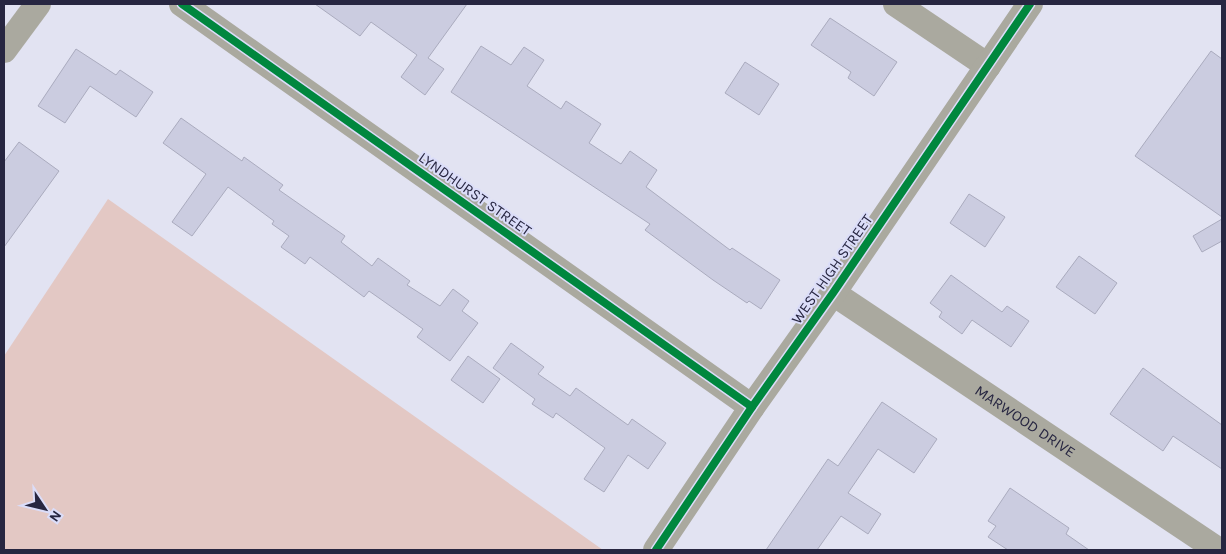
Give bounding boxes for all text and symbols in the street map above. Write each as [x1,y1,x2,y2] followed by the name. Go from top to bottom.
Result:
[415,148,535,240] street label: LYNDHURST STREET
[787,210,877,327] street label: WEST HIGH STREET
[971,381,1079,461] street label: MARWOOD DRIVE
[20,484,70,534] north arrow
[45,507,65,525] text: N

